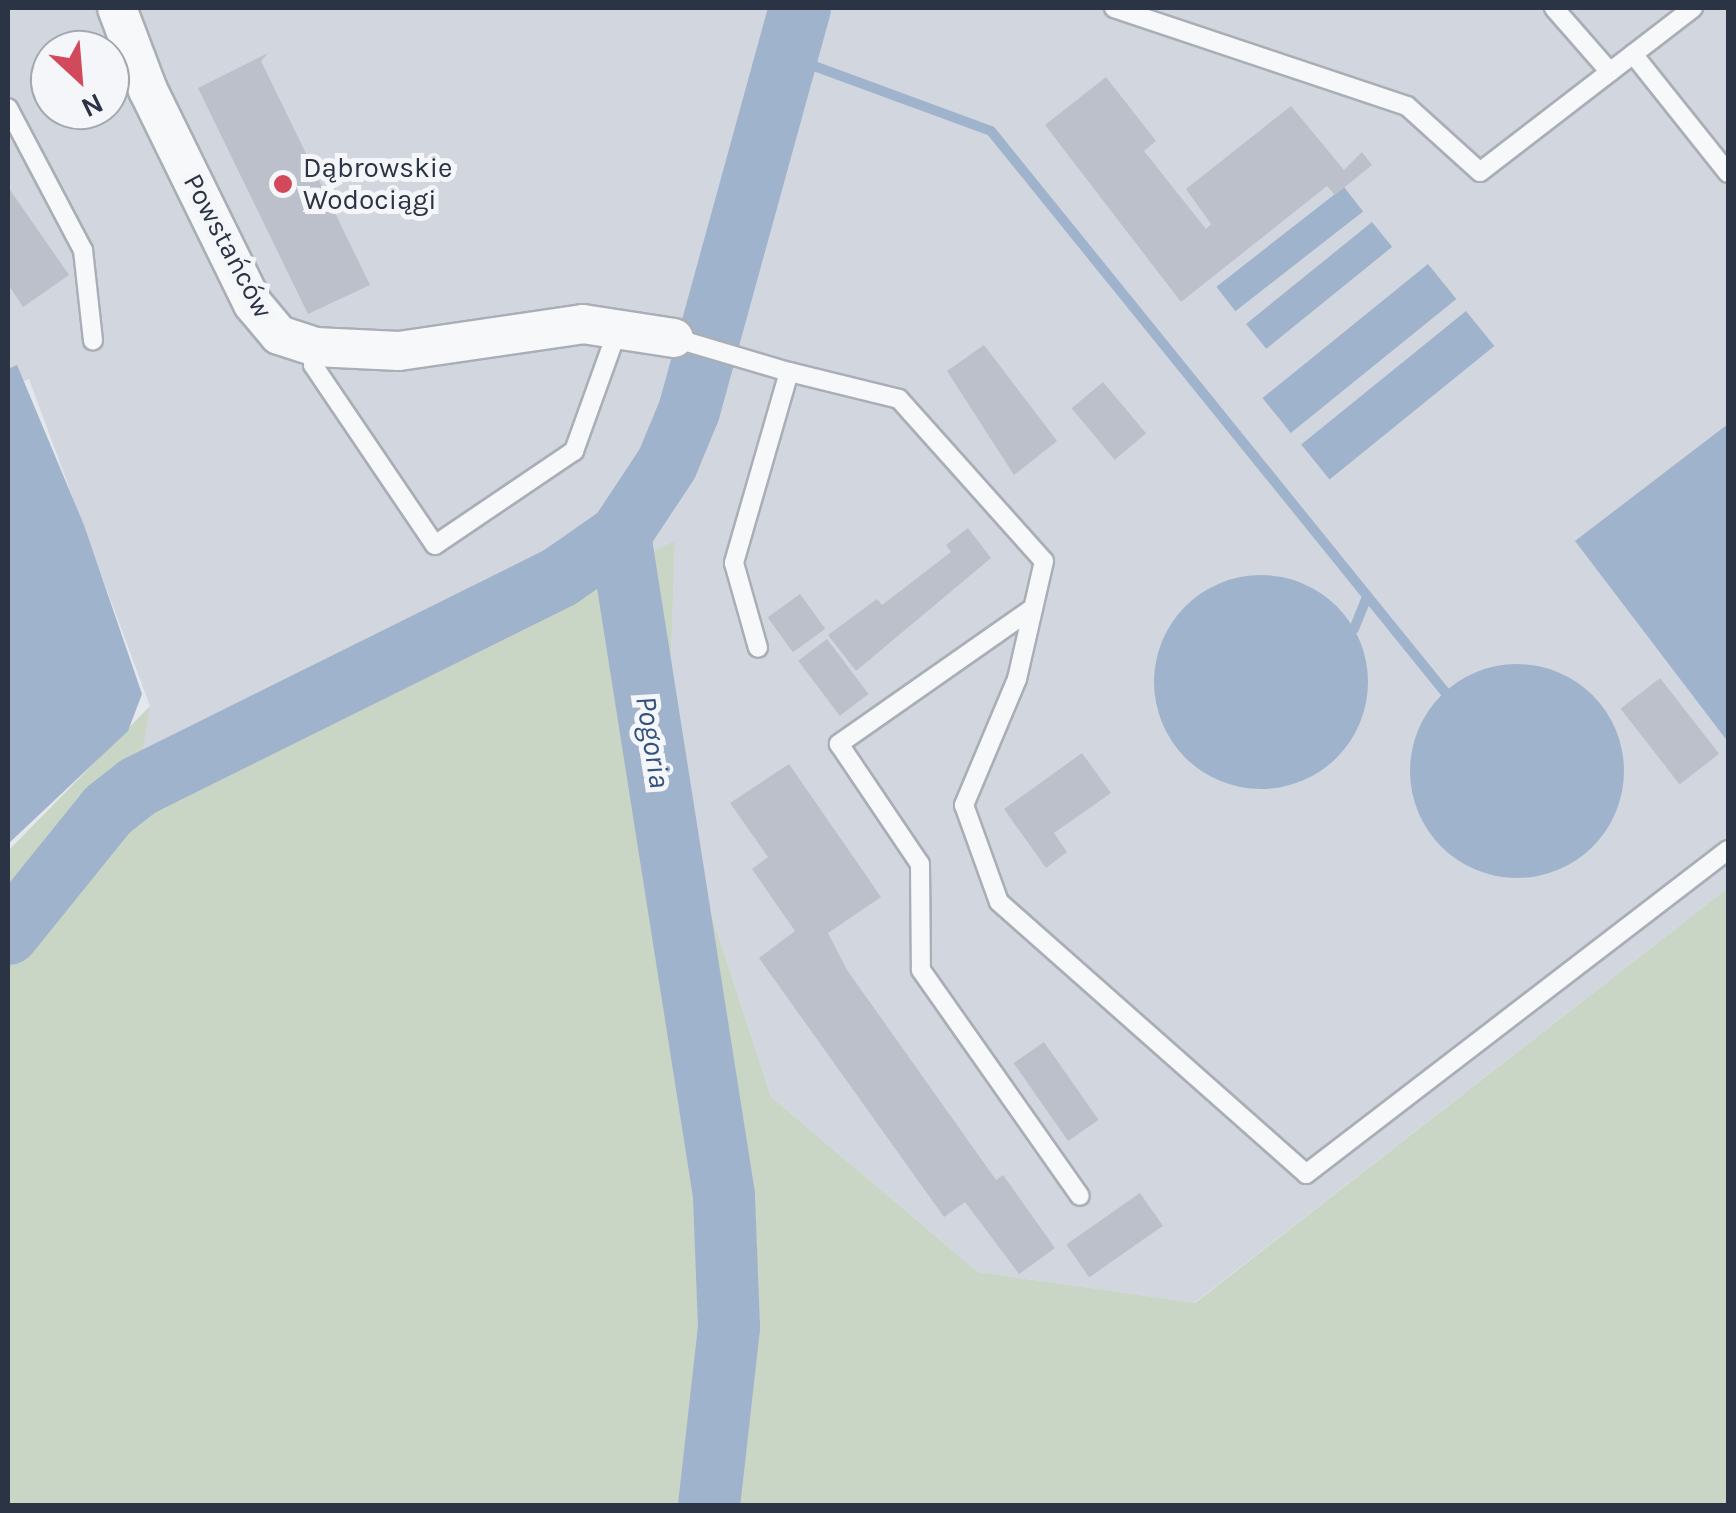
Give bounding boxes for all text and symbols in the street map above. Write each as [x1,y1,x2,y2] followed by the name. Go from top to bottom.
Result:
[30,30,130,130] north arrow
[76,86,109,125] text: N
[303,151,452,217] place label: Dąbrowskie Wodociągi
[176,168,280,324] street label: Powstańców
[272,173,294,195] marker: Dąbrowskie Wodociągi
[628,693,678,791] water label: Pogoria

